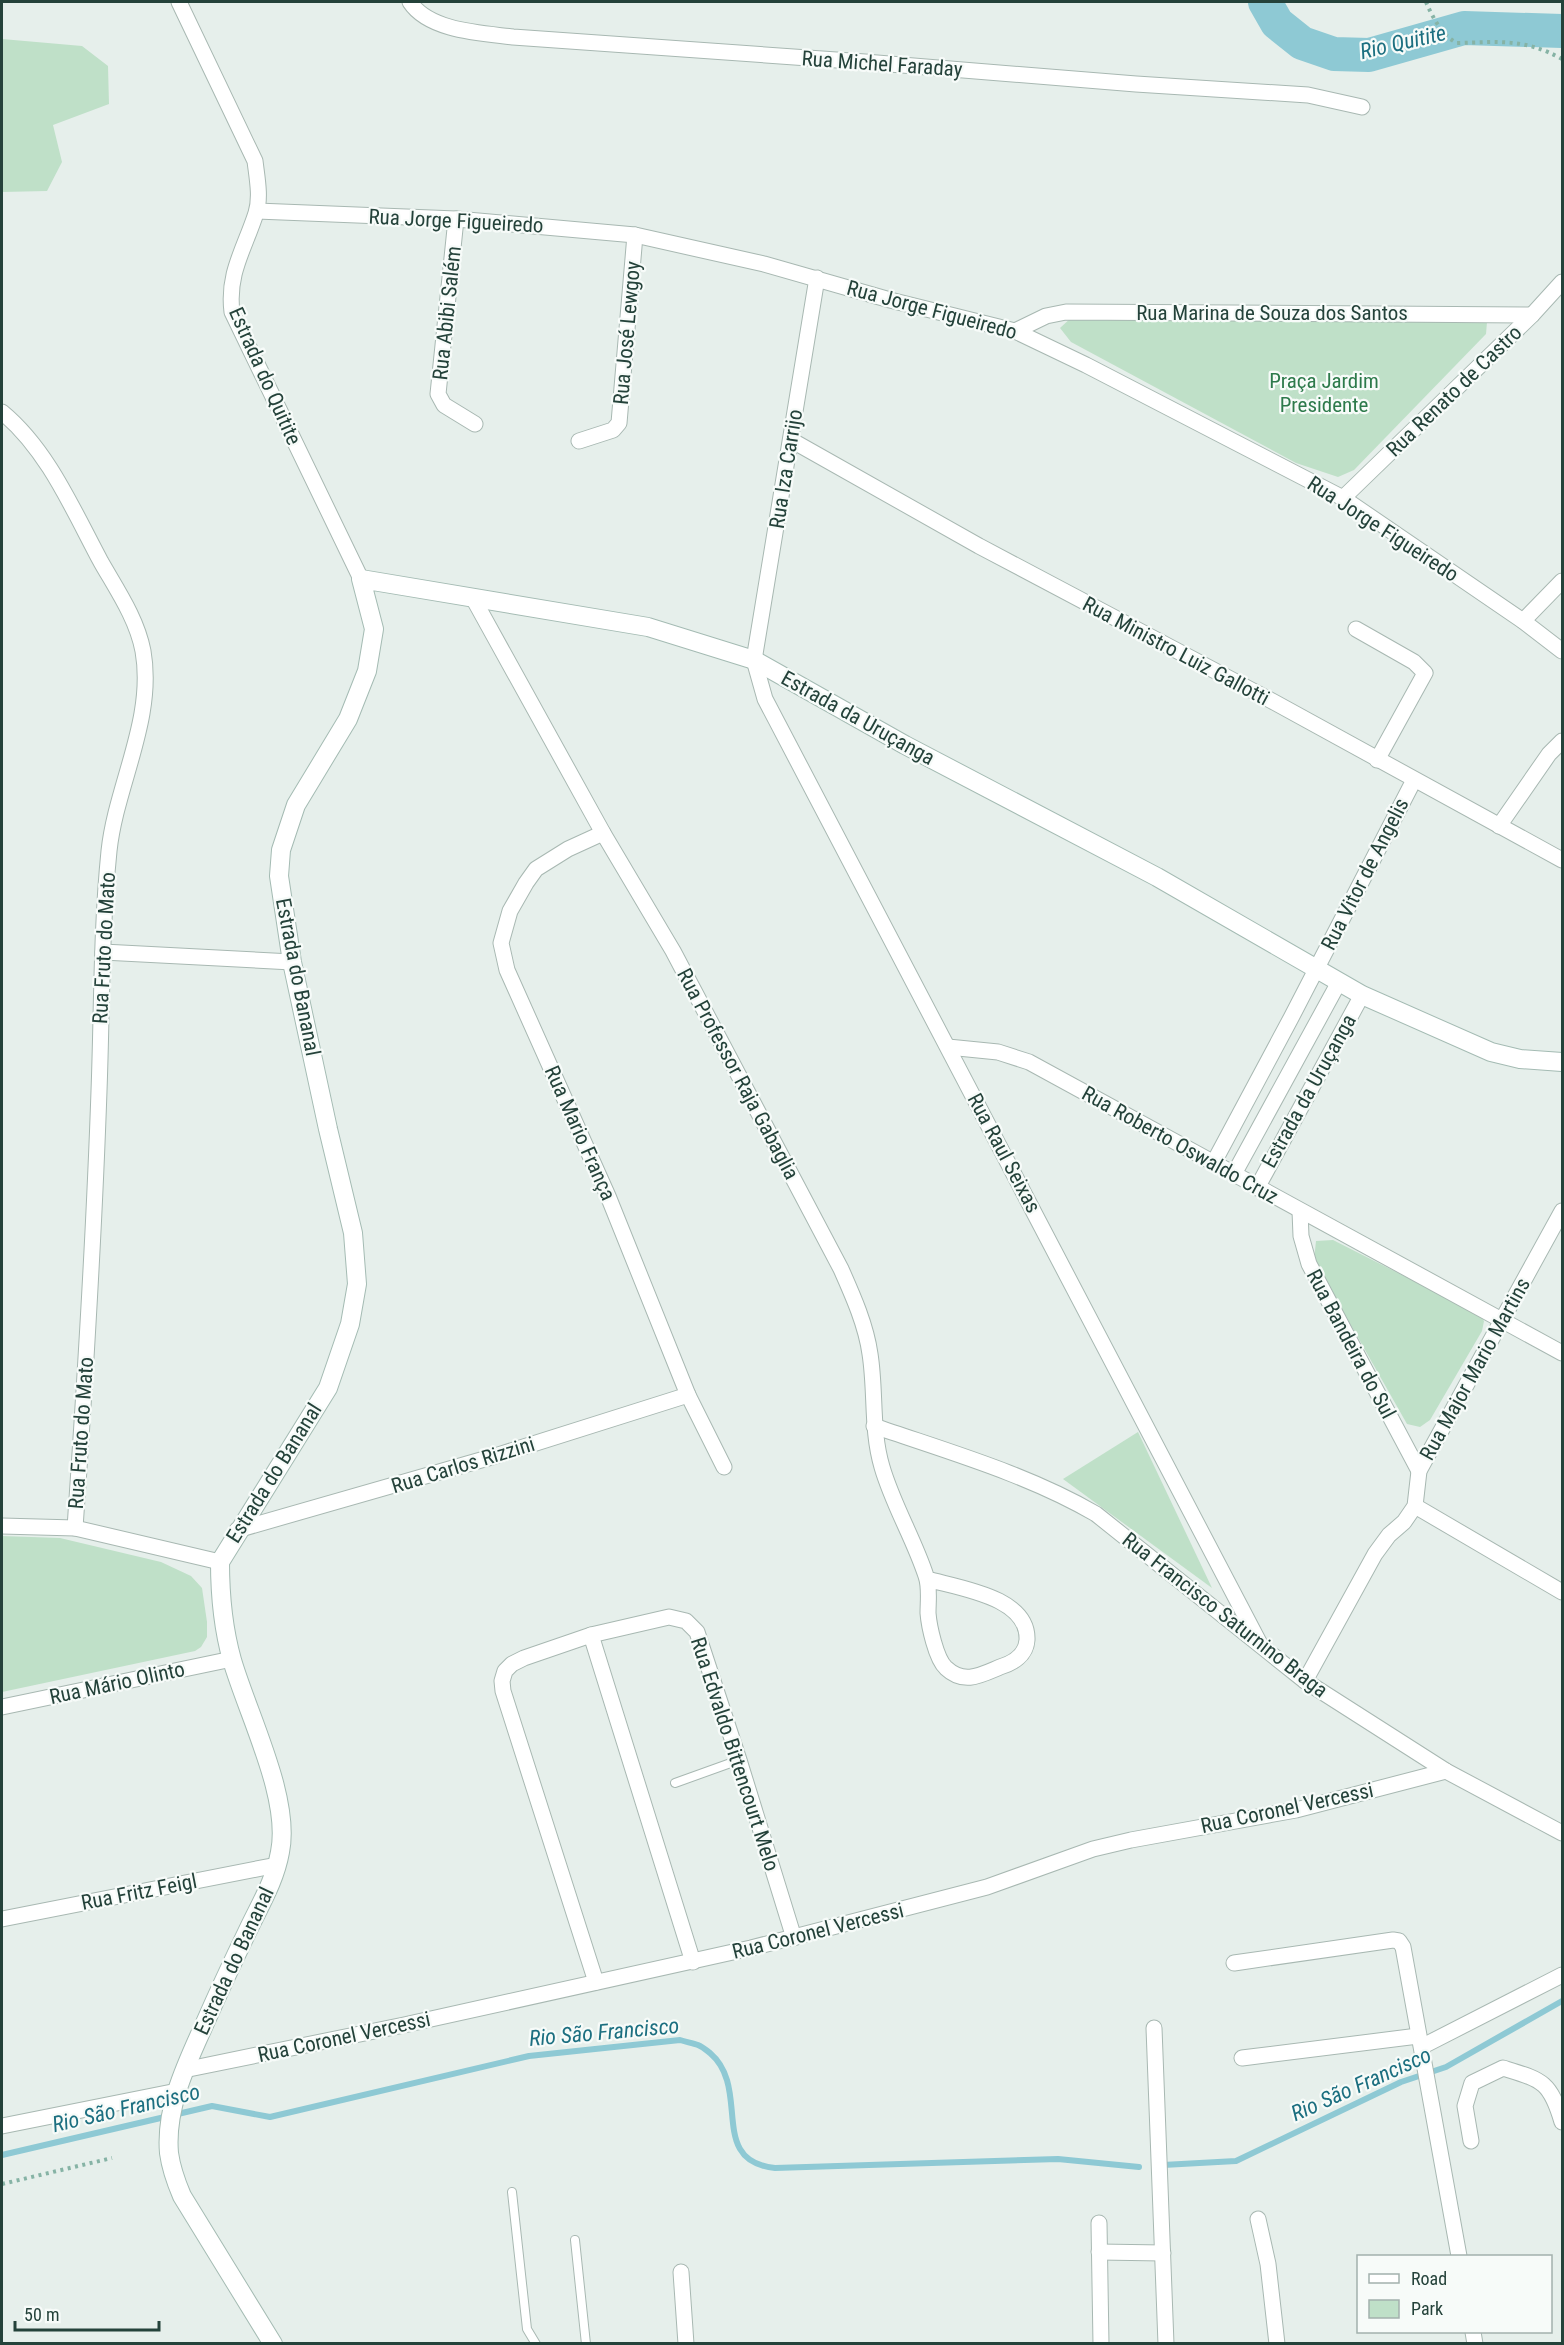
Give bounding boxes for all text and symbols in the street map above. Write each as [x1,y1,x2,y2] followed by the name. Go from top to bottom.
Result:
[1358,20,1448,64] water label: Rio Quitite
[801,46,963,82] street label: Rua Michel Faraday
[368,204,544,238] street label: Rua Jorge Figueiredo
[428,245,466,381] street label: Rua Abibi Salém
[609,260,645,406] street label: Rua José Lewgoy
[844,276,1020,344] street label: Rua Jorge Figueiredo
[1136,301,1408,325] street label: Rua Marina de Souza dos Santos
[224,303,306,449] street label: Estrada do Quitite
[1382,320,1526,462] street label: Rua Renato de Castro
[1269,369,1379,417] park label: Praça Jardim Presidente
[765,408,807,530] street label: Rua Iza Carrijo
[1303,471,1463,587] street label: Rua Jorge Figueiredo
[1079,592,1273,710] street label: Rua Ministro Luiz Gallotti
[777,666,939,770] street label: Estrada da Uruçanga
[1316,794,1414,954] street label: Rua Vitor de Angelis
[88,871,120,1025] street label: Rua Fruto do Mato
[271,896,325,1058] street label: Estrada do Bananal
[672,964,804,1184] street label: Rua Professor Raja Gabaglia
[1257,1010,1361,1172] street label: Estrada da Uruçanga
[540,1062,620,1204] street label: Rua Mario França
[1078,1081,1282,1209] street label: Rua Roberto Oswaldo Cruz
[963,1089,1045,1217] street label: Rua Raul Seixas
[1302,1265,1400,1423] street label: Rua Bandeira do Sul
[1415,1274,1535,1464] street label: Rua Major Mario Martins
[64,1356,98,1510] street label: Rua Fruto do Mato
[221,1399,327,1547] street label: Estrada do Bananal
[388,1432,538,1498] street label: Rua Carlos Rizzini
[1118,1527,1332,1703] street label: Rua Francisco Saturnino Braga
[686,1634,784,1874] street label: Rua Edvaldo Bittencourt Melo
[47,1657,187,1709] street label: Rua Mário Olinto
[1198,1778,1376,1838] street label: Rua Coronel Vercessi
[79,1869,199,1915] street label: Rua Fritz Feigl
[189,1883,279,2039] street label: Estrada do Bananal
[730,1898,906,1964] street label: Rua Coronel Vercessi
[255,2007,433,2067] street label: Rua Coronel Vercessi
[528,2013,680,2051] water label: Rio São Francisco
[1287,2042,1435,2126] water label: Rio São Francisco
[50,2079,202,2137] water label: Rio São Francisco
[1357,2255,1552,2333] legend
[1411,2268,1447,2289] text: Road
[15,2294,159,2332] scale bar
[1411,2298,1443,2319] text: Park
[24,2304,59,2325] text: 50 m

